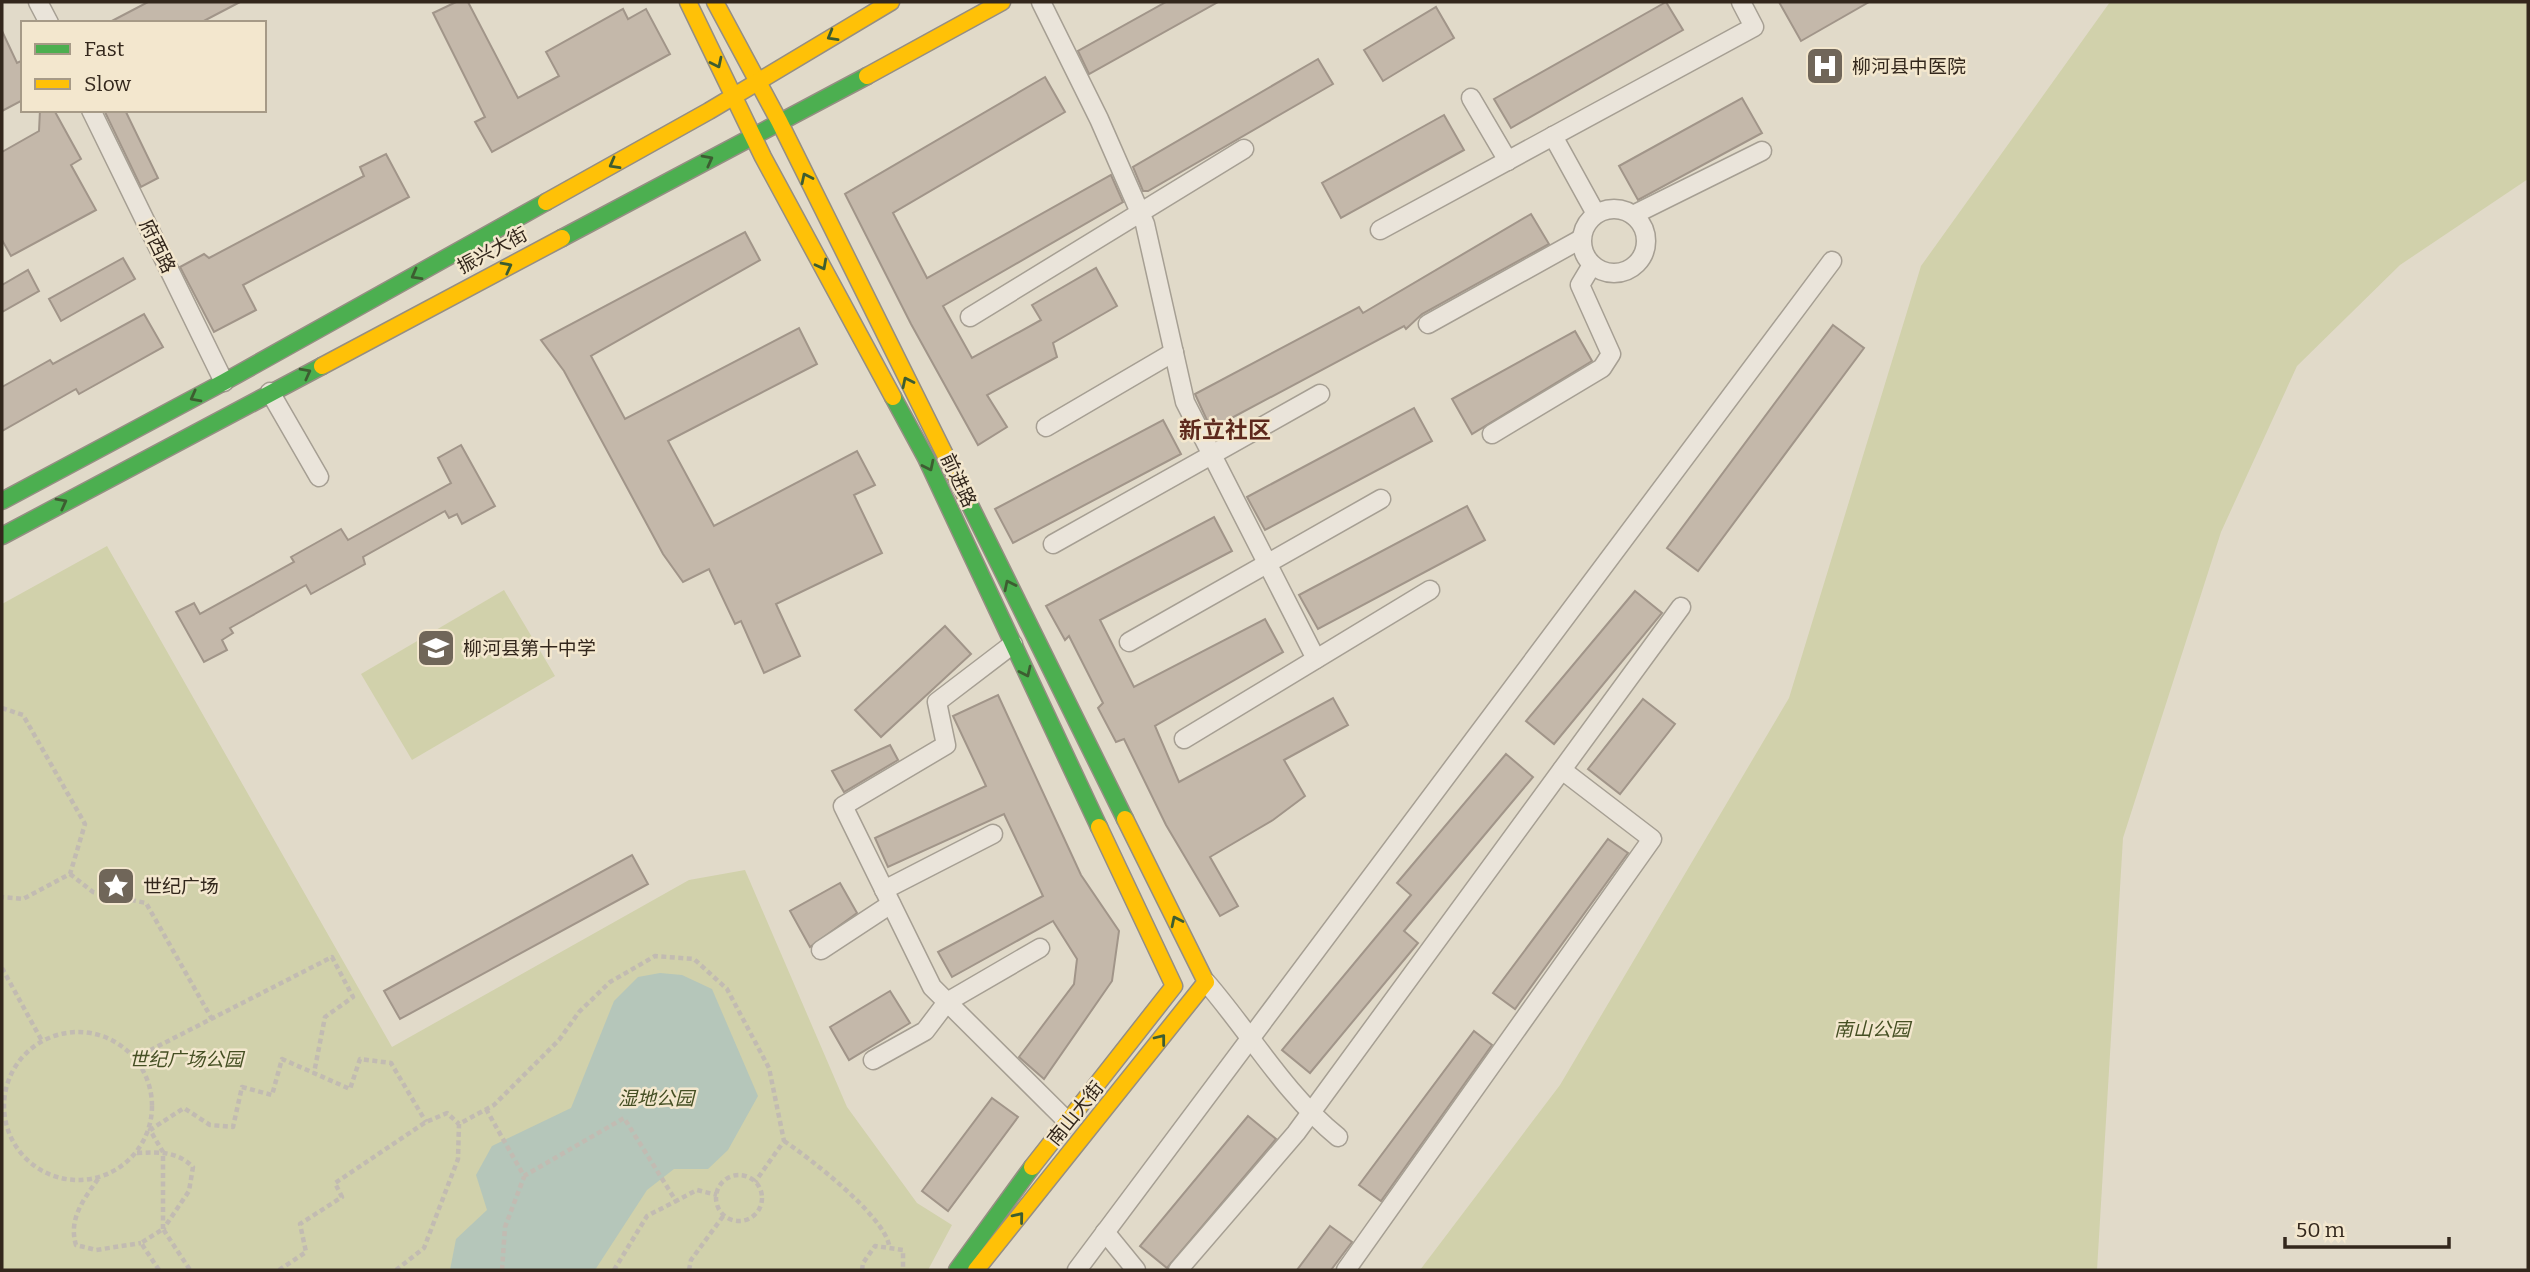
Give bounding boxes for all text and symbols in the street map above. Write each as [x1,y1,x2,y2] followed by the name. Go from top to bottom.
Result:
[21,21,266,112] legend
[826,28,839,41] one-way arrow
[84,36,125,62] text: Fast
[1804,45,1846,87] hospital icon: 柳河县中医院
[1852,55,1966,78] place label: 柳河县中医院
[709,56,723,68] one-way arrow
[84,71,131,97] text: Slow
[701,154,713,168] one-way arrow
[609,156,622,169] one-way arrow
[801,173,815,185] one-way arrow
[135,216,180,277] street label: 府西路
[453,222,531,278] street label: 振兴大街
[813,258,827,271] one-way arrow
[500,261,512,275] one-way arrow
[410,267,423,280] one-way arrow
[299,368,311,382] one-way arrow
[902,377,916,389] one-way arrow
[190,389,203,402] one-way arrow
[1179,416,1271,444] district label: 新立社区
[936,450,981,511] street label: 前进路
[921,459,935,471] one-way arrow
[55,498,67,512] one-way arrow
[1003,580,1017,592] one-way arrow
[415,627,457,669] school or university icon: 柳河县第十中学
[463,637,596,660] place label: 柳河县第十中学
[1018,665,1032,677] one-way arrow
[95,865,137,907] place icon: 世纪广场
[143,875,219,898] place label: 世纪广场
[1170,916,1184,928] one-way arrow
[1834,1018,1913,1041] park label: 南山公园
[1153,1034,1165,1047] one-way arrow
[129,1048,246,1071] park label: 世纪广场公园
[1043,1077,1108,1150] street label: 南山大街
[618,1087,697,1110] park label: 湿地公园
[2285,1206,2450,1250] scale bar
[1011,1212,1023,1225] one-way arrow
[2296,1217,2345,1243] text: 50 m

